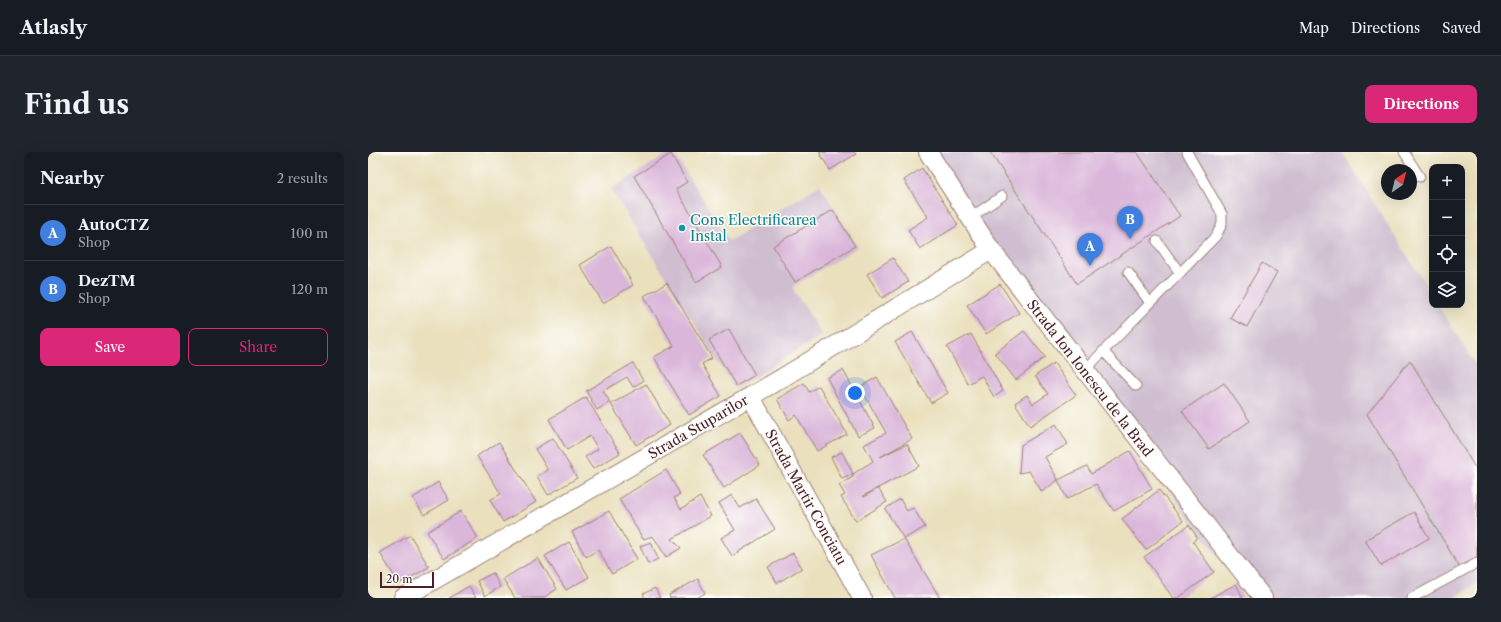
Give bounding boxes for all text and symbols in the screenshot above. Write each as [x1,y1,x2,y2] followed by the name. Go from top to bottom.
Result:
[20,16,87,39] text: Atlasly
[1299,19,1329,37] text: Map
[1351,19,1420,37] text: Directions
[1442,19,1481,37] text: Saved
[1365,85,1477,123] button: Directions
[24,87,129,121] text: Find us
[1381,164,1417,200] north arrow
[1429,164,1465,308] map controls
[1429,164,1465,200] button: +
[40,168,104,188] text: Nearby
[277,170,328,186] text: 2 results
[1429,200,1465,236] button: −
[1117,206,1143,239] pin: B
[690,211,817,245] place label: Cons Electrificarea Instal
[78,215,149,234] text: AutoCTZ
[677,223,687,233] marker: Cons Electrificarea Instal
[48,225,58,241] text: A
[290,225,328,241] text: 100 m
[1077,233,1103,266] pin: A
[78,234,110,250] text: Shop
[1429,236,1465,272] button: locate
[78,271,136,290] text: DezTM
[1429,272,1465,308] button: layers
[48,281,58,297] text: B
[291,281,328,297] text: 120 m
[78,290,110,306] text: Shop
[1023,296,1157,461] street label: Strada Ion Ionescu de la Brad
[40,328,180,366] button: Save
[188,328,328,366] button: Share
[845,383,865,403] your location
[645,391,751,463] street label: Strada Stuparilor
[761,426,851,568] street label: Strada Martir Conciatu
[380,570,434,589] scale bar
[386,572,412,586] text: 20 m

